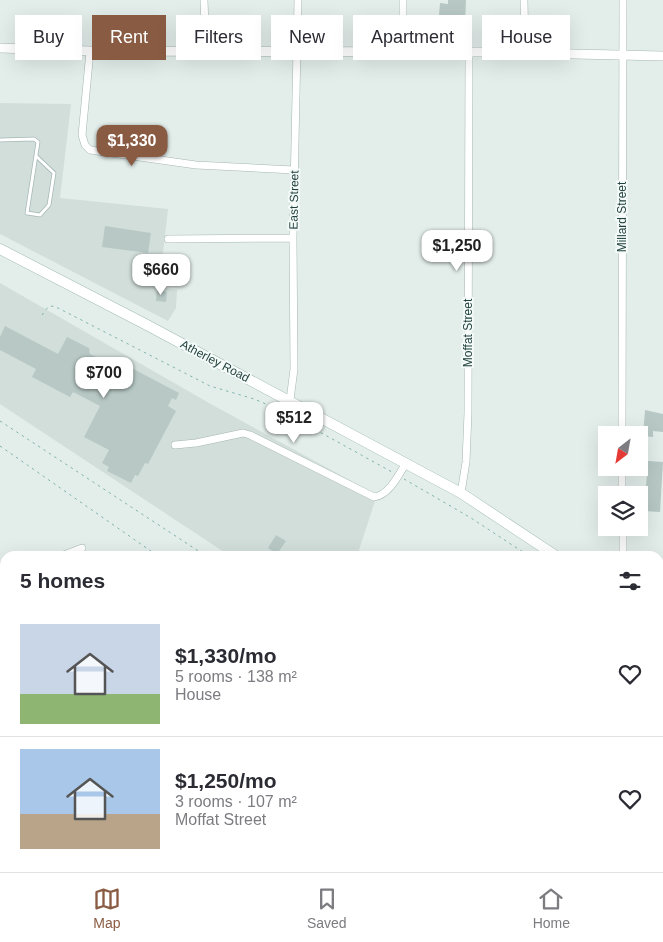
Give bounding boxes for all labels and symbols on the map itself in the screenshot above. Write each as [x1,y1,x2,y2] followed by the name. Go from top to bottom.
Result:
[91,124,173,167] pin: $1,330
[286,170,302,230] street label: East Street
[615,181,629,252] street label: Millard Street
[416,230,498,272] pin: $1,250
[131,254,191,296] pin: $660
[461,298,475,367] street label: Moffat Street
[178,337,252,385] street label: Atherley Road
[74,356,134,399] pin: $700
[264,402,324,444] pin: $512
[598,426,648,476] north arrow

